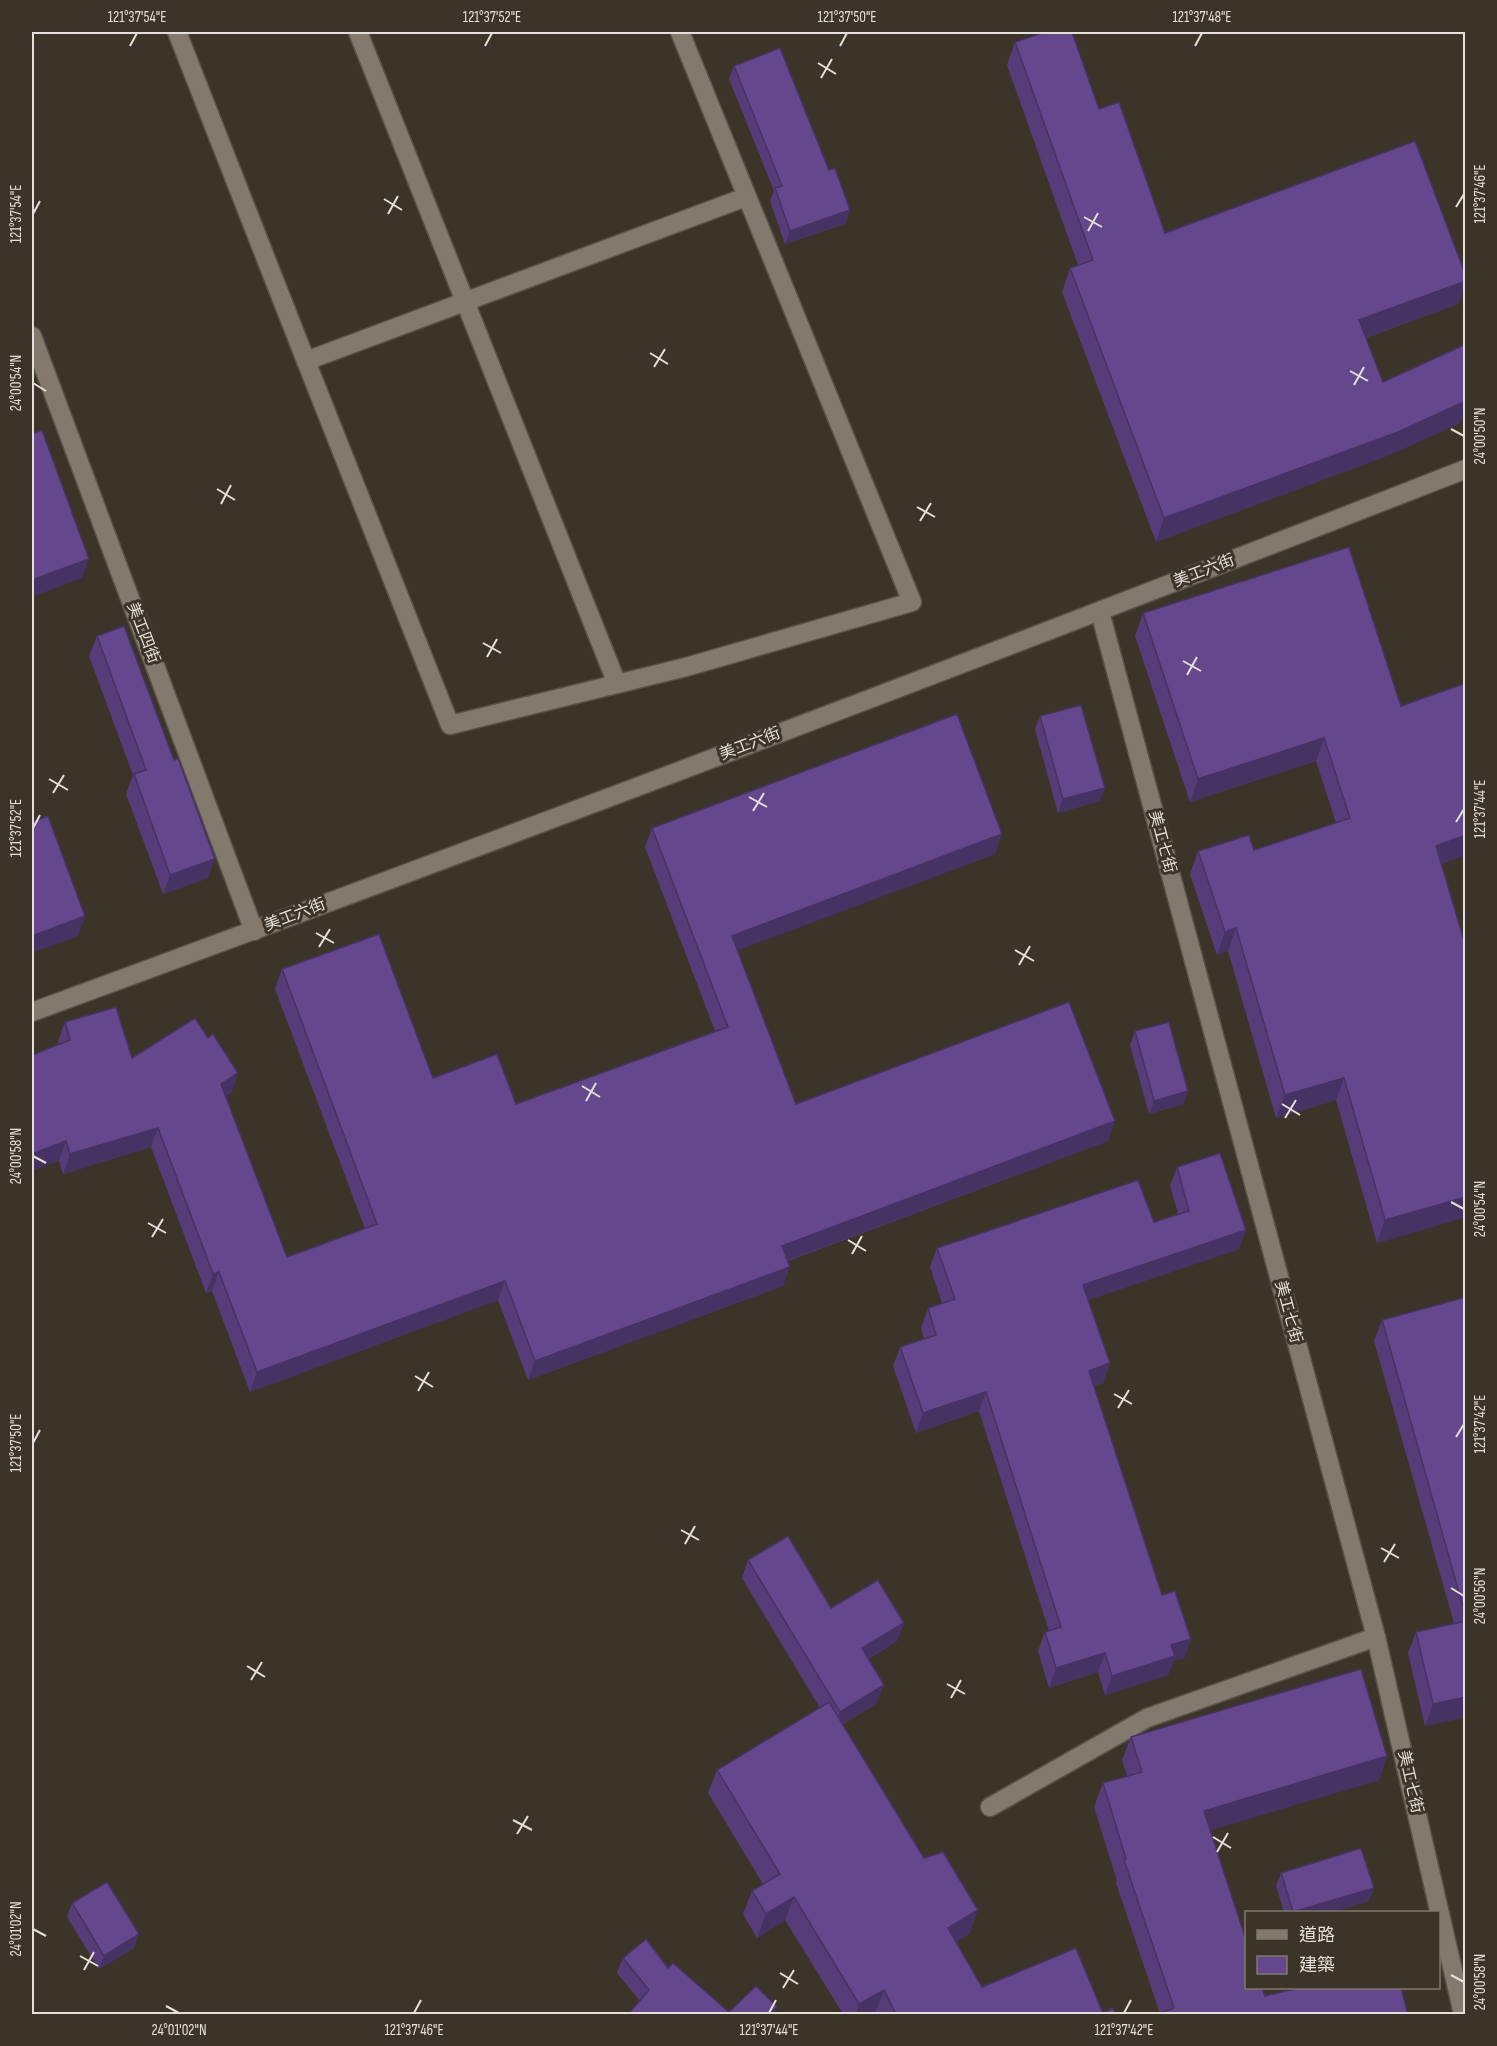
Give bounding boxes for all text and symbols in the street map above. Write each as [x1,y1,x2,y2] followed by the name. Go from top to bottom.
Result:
[108,8,166,27] text: 121°37'54"E
[463,8,521,27] text: 121°37'52"E
[817,8,877,27] text: 121°37'50"E
[1172,8,1232,27] text: 121°37'48"E
[1471,164,1490,224] text: 121°37'46"E
[7,185,26,243] text: 121°37'54"E
[7,355,26,411] text: 24°00'54"N
[1471,408,1490,464] text: 24°00'50"N
[1171,551,1237,591] street label: 美工六街
[123,600,163,666] street label: 美工四街
[717,724,783,764] street label: 美工六街
[1471,780,1490,838] text: 121°37'44"E
[7,799,26,857] text: 121°37'52"E
[1145,809,1179,875] street label: 美工七街
[262,895,328,935] street label: 美工六街
[7,1128,26,1184] text: 24°00'58"N
[1471,1181,1490,1237] text: 24°00'54"N
[1271,1279,1305,1345] street label: 美工七街
[1471,1395,1490,1453] text: 121°37'42"E
[7,1413,26,1473] text: 121°37'50"E
[1471,1568,1490,1624] text: 24°00'56"N
[1394,1749,1426,1815] street label: 美工七街
[7,1901,26,1957] text: 24°01'02"N
[1245,1911,1440,1989] legend
[1299,1925,1335,1946] text: 道路
[1471,1954,1490,2010] text: 24°00'58"N
[1299,1955,1335,1976] text: 建築
[151,2021,207,2040] text: 24°01'02"N
[384,2021,444,2040] text: 121°37'46"E
[740,2021,798,2040] text: 121°37'44"E
[1095,2021,1153,2040] text: 121°37'42"E

